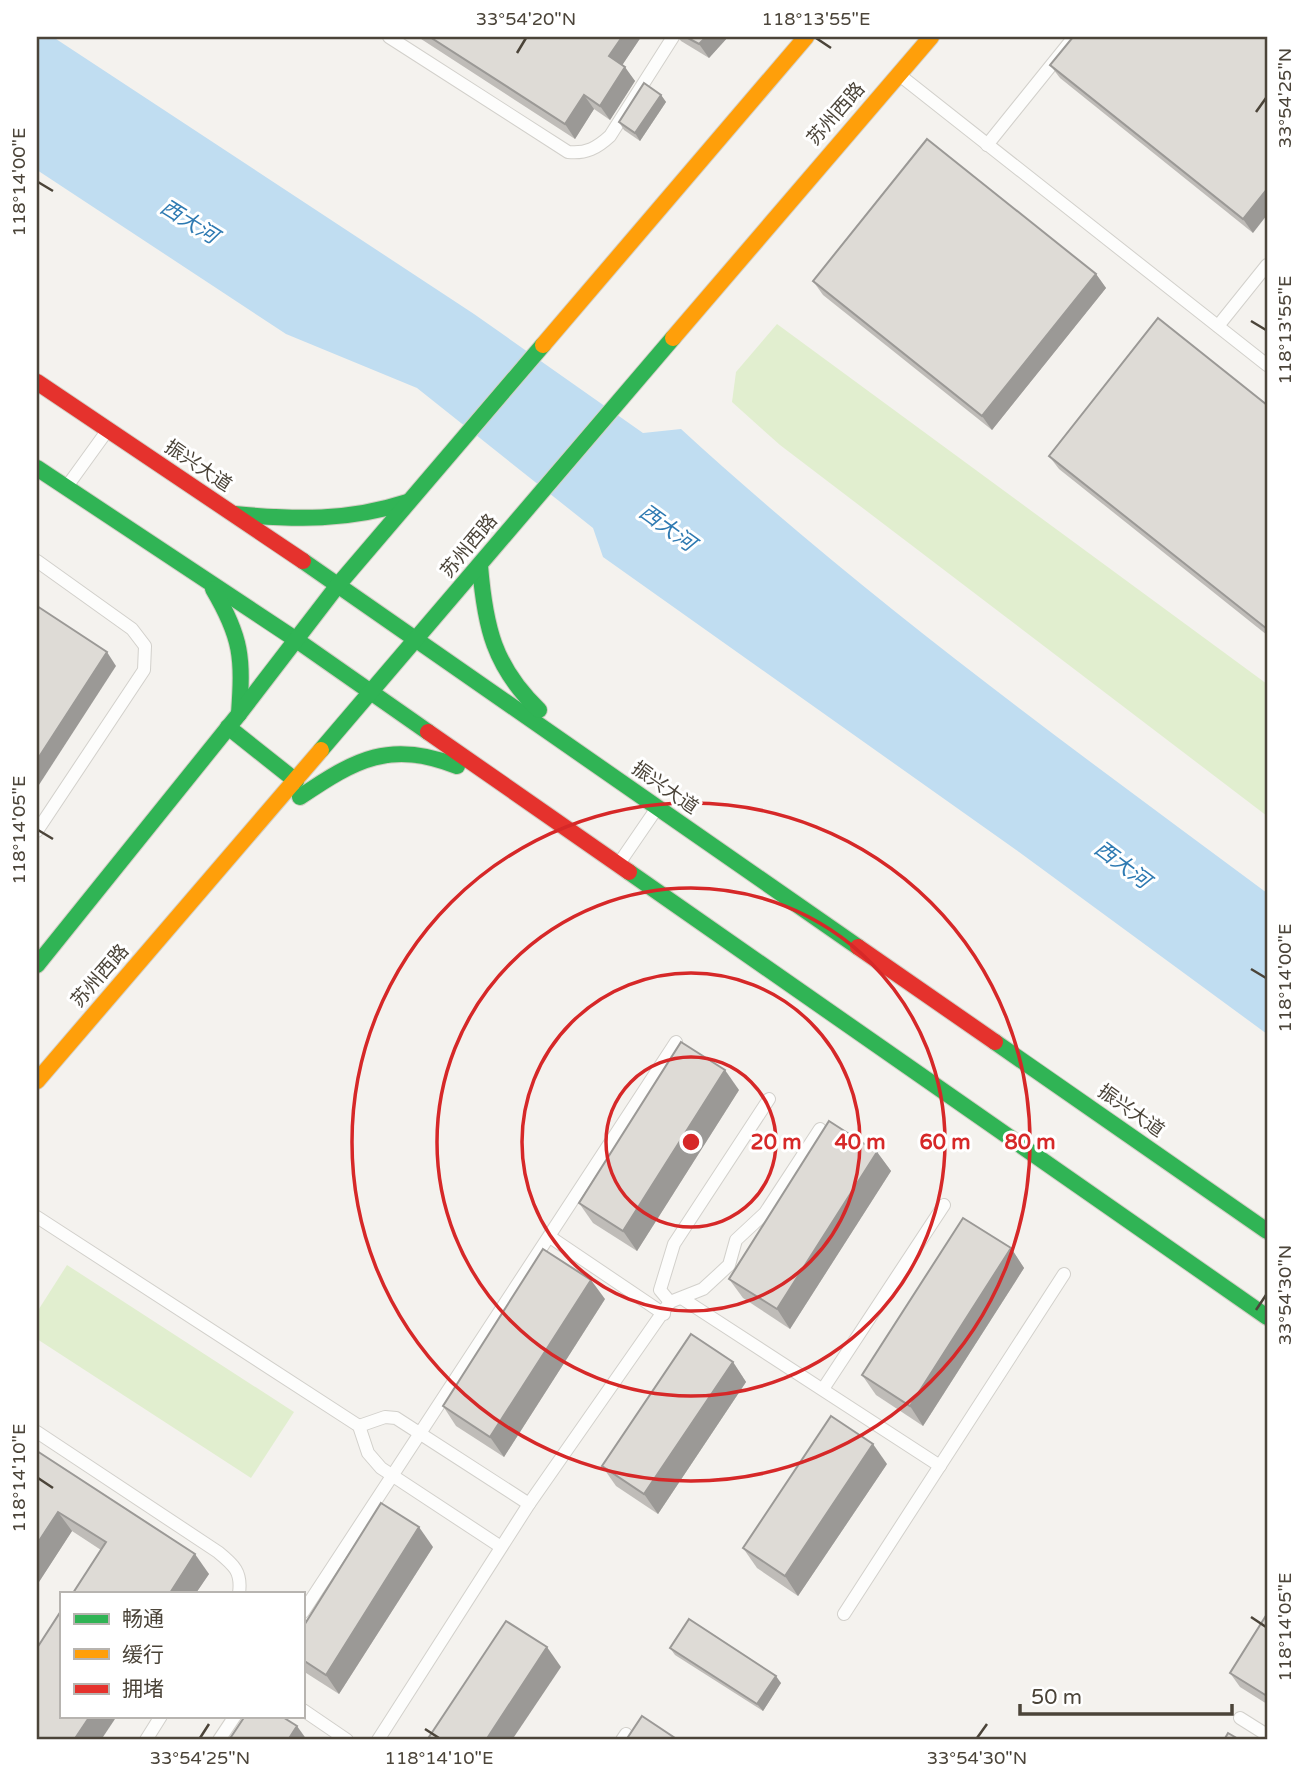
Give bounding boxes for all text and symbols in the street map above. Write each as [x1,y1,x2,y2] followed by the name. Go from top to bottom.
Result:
[476,8,576,30] text: 33°54'20"N
[762,8,870,30] text: 118°13'55"E
[1274,48,1296,148] text: 33°54'25"N
[803,78,869,150] street label: 苏州西路
[8,128,30,236] text: 118°14'00"E
[156,195,226,251] water label: 西大河
[1274,276,1296,384] text: 118°13'55"E
[160,436,236,496] street label: 振兴大道
[634,499,703,559] water label: 西大河
[436,510,502,582] street label: 苏州西路
[628,757,702,819] street label: 振兴大道
[8,776,30,884] text: 118°14'05"E
[1089,836,1158,896] water label: 西大河
[1274,924,1296,1032] text: 118°14'00"E
[67,940,133,1012] street label: 苏州西路
[1094,1080,1168,1142] street label: 振兴大道
[679,1130,703,1154] centre of rings
[750,1130,802,1155] text: 20 m
[834,1130,886,1155] text: 40 m
[919,1130,971,1155] text: 60 m
[1004,1130,1056,1155] text: 80 m
[1274,1245,1296,1345] text: 33°54'30"N
[8,1424,30,1532] text: 118°14'10"E
[1274,1573,1296,1681] text: 118°14'05"E
[60,1592,304,1718] legend
[122,1607,164,1632] text: 畅通
[122,1643,164,1668] text: 缓行
[1020,1672,1232,1716] scale bar
[122,1677,164,1702] text: 拥堵
[1031,1685,1082,1710] text: 50 m
[150,1747,250,1769] text: 33°54'25"N
[385,1747,493,1769] text: 118°14'10"E
[927,1747,1027,1769] text: 33°54'30"N

